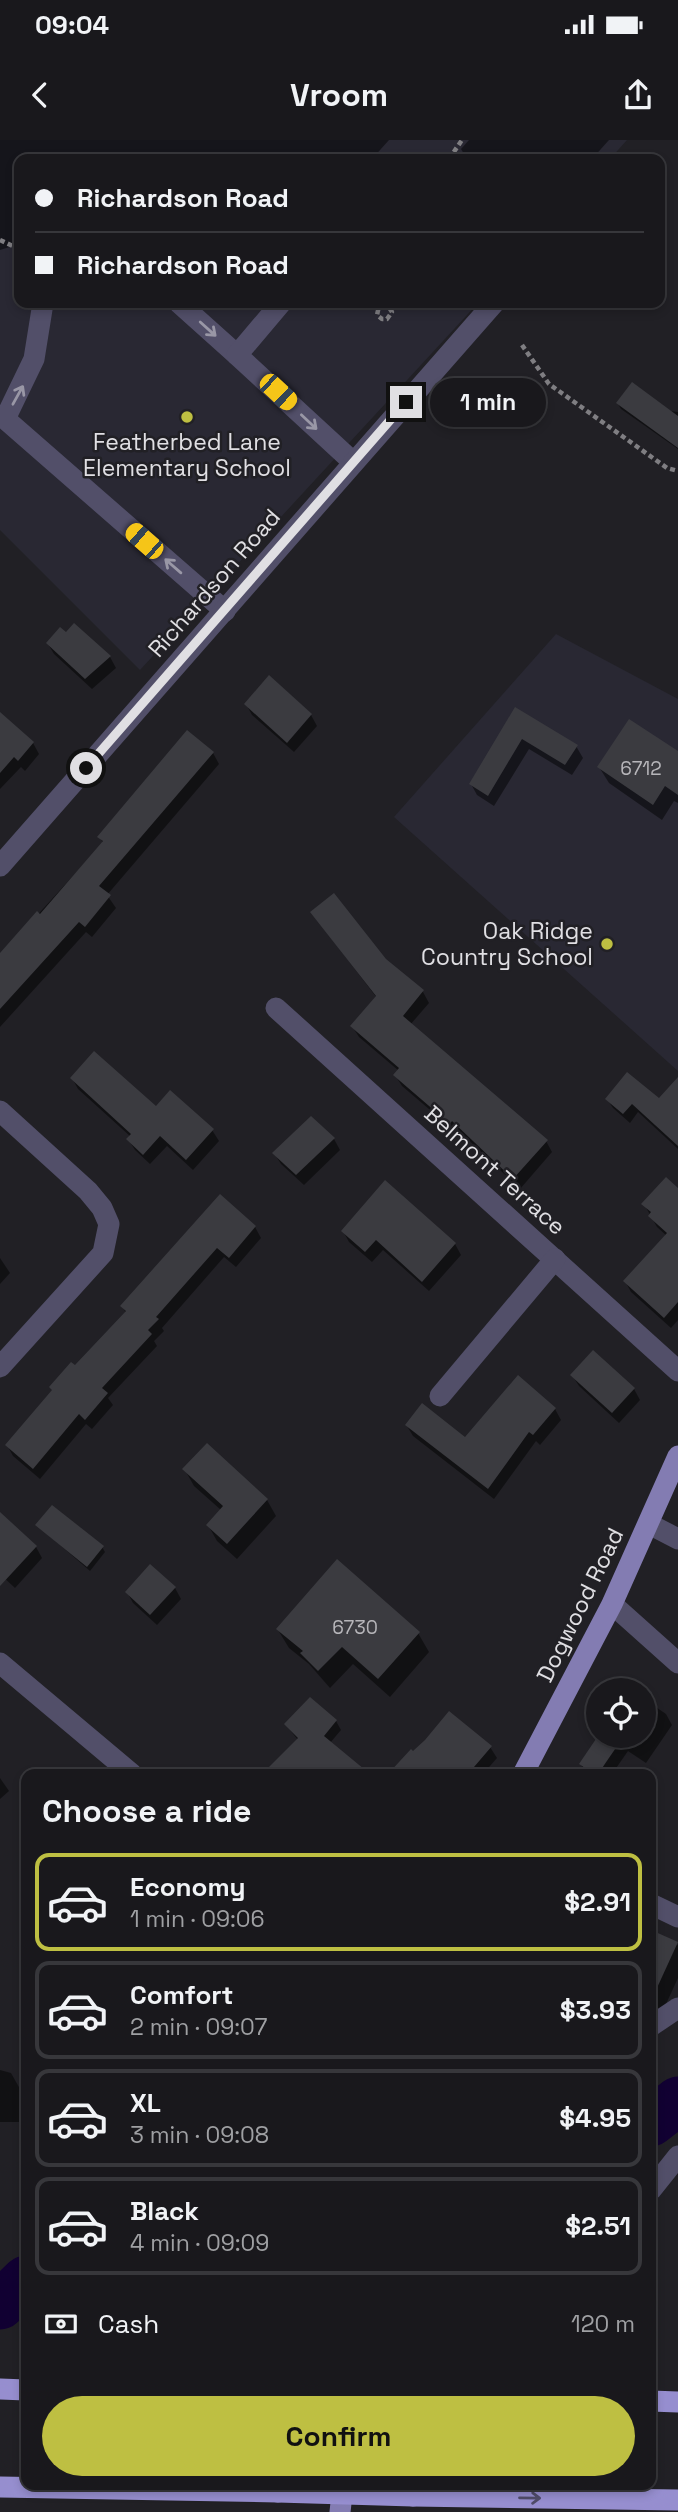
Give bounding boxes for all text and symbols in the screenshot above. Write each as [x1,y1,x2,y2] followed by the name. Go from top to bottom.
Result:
[35,8,109,42] text: 09:04
[290,75,388,115] text: Vroom
[21,76,59,114] icon: back
[619,76,657,114] icon: share
[77,181,289,215] text: Richardson Road
[77,248,289,282] text: Richardson Road
[199,321,217,337] one-way arrow
[256,370,301,414] car
[430,378,546,426] callout: 1 min
[11,385,25,405] one-way arrow
[390,386,422,418] route end
[460,387,516,417] text: 1 min
[179,409,195,425] marker: Featherbed Lane Elementary School
[300,413,318,430] one-way arrow
[83,427,291,483] place label: Featherbed Lane Elementary School
[141,503,287,663] street label: Richardson Road
[122,519,167,563] car
[165,559,183,575] one-way arrow
[70,752,102,784] route start
[620,756,662,781] house number: 6712
[421,916,593,972] place label: Oak Ridge Country School
[599,936,615,952] marker: Oak Ridge Country School
[418,1099,572,1241] street label: Belmont Terrace
[530,1523,630,1687] street label: Dogwood Road
[332,1615,378,1640] house number: 6730
[586,1678,656,1748] map controls
[586,1678,656,1748] button: locate
[42,1791,252,1831] text: Choose a ride
[130,1870,246,1904] text: Economy
[46,1871,109,1934] icon: car
[564,1885,631,1919] text: $2.91
[130,1904,265,1934] text: 1 min · 09:06
[130,1978,233,2012] text: Comfort
[46,1979,109,2042] icon: car
[560,1993,631,2027] text: $3.93
[130,2012,267,2042] text: 2 min · 09:07
[130,2086,161,2120] text: XL
[46,2087,109,2150] icon: car
[559,2101,631,2135] text: $4.95
[130,2120,269,2150] text: 3 min · 09:08
[130,2194,199,2228] text: Black
[46,2195,109,2258] icon: car
[565,2209,631,2243] text: $2.51
[130,2228,269,2258] text: 4 min · 09:09
[42,2305,80,2343] icon: cash
[98,2307,159,2341] text: Cash
[571,2309,635,2339] text: 120 m
[42,2396,635,2476] button: Confirm
[519,2491,542,2505] one-way arrow

